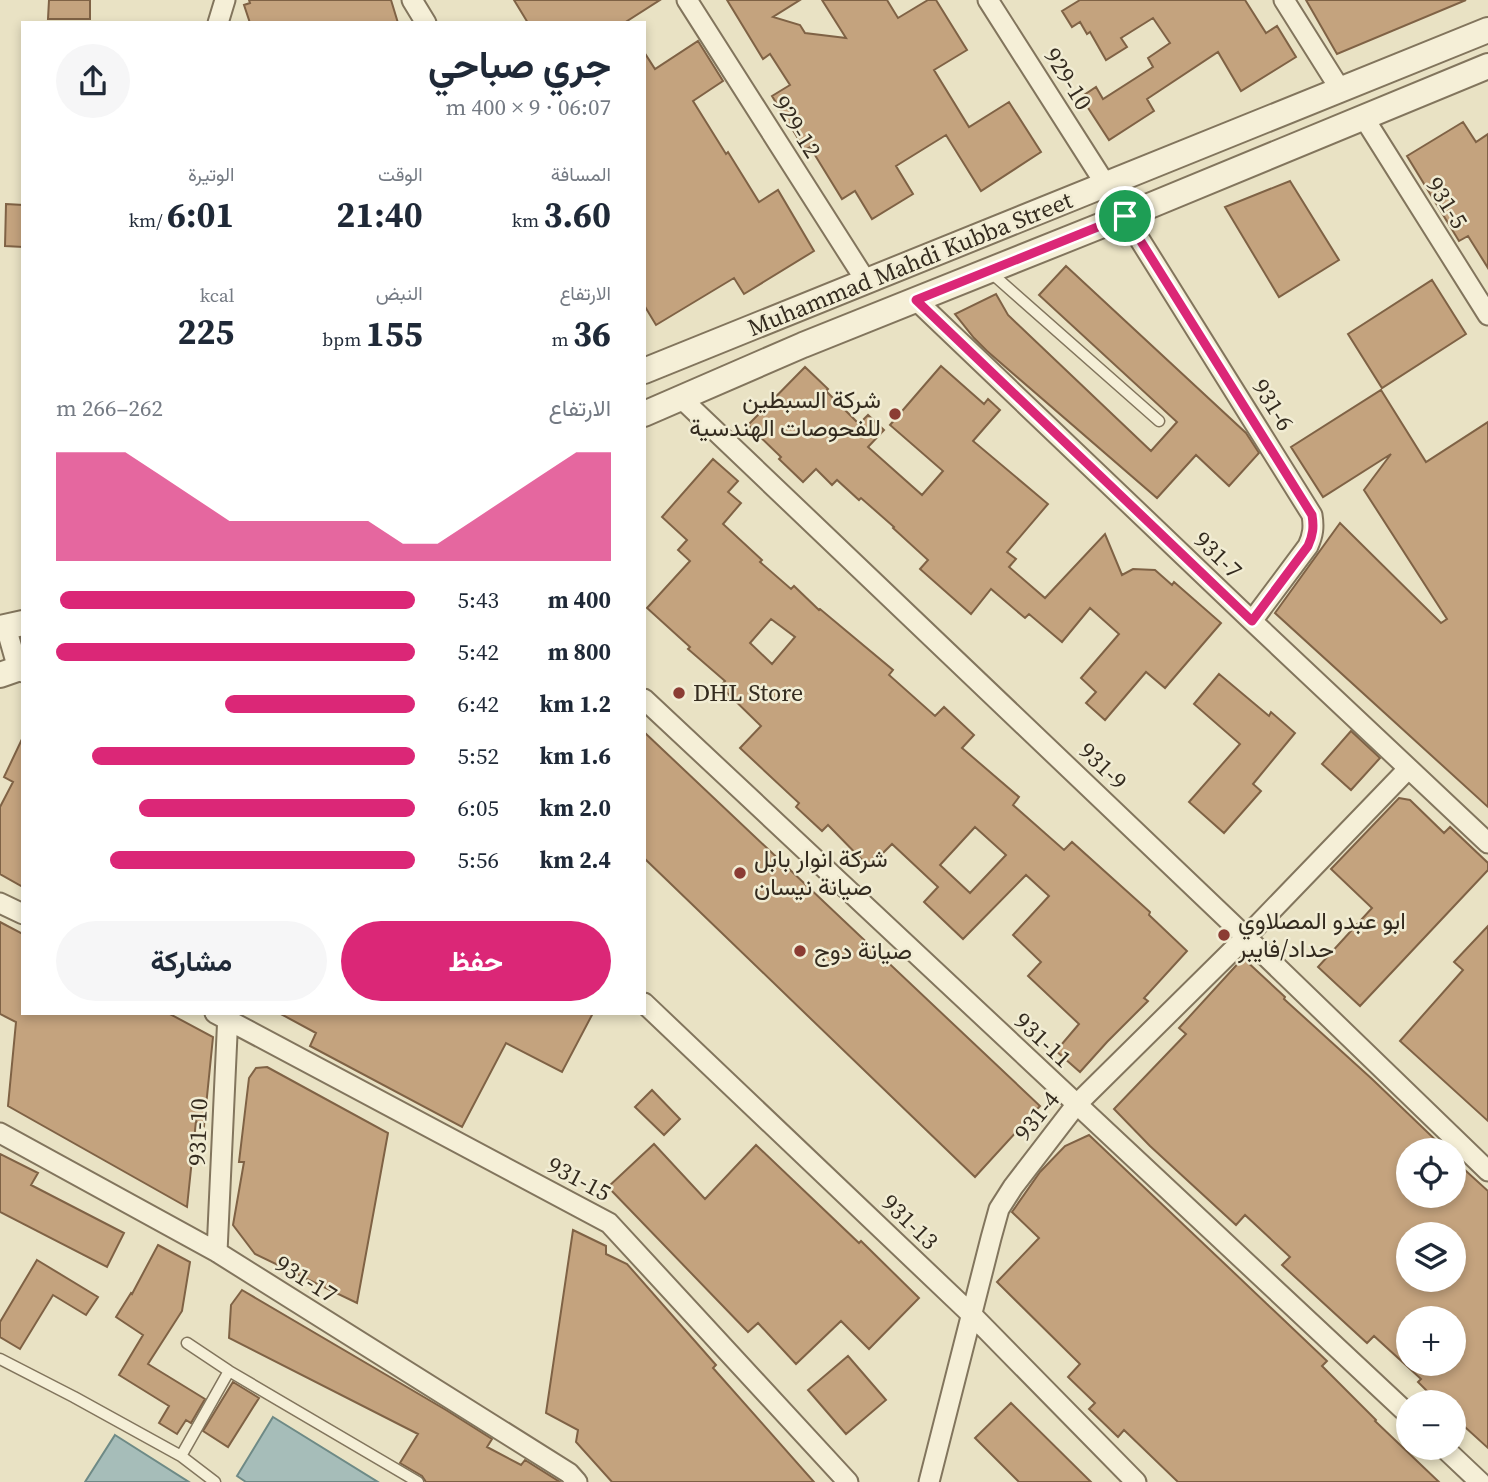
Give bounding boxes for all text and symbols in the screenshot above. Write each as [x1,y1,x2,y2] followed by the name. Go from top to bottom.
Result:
[428,39,611,91] text: جري صباحي
[1037,41,1100,116] street label: 929-10
[56,44,130,118] button: share
[766,89,829,164] street label: 929-12
[445,91,611,123] text: 06:07 · 9 × 400 m
[188,161,234,187] text: الوتيرة
[378,161,423,187] text: الوقت
[551,161,611,187] text: المسافة
[1419,170,1476,235] street label: 931-5
[743,183,1077,344] street label: Muhammad Mahdi Kubba Street
[1095,186,1155,246] pin
[167,191,234,239] text: 6:01
[336,191,423,239] text: 21:40
[544,191,611,239] text: 3.60
[1106,197,1144,235] icon: arrive
[129,207,167,233] text: /km
[512,207,544,233] text: km
[376,280,423,306] text: النبض
[559,280,611,306] text: الارتفاع
[200,282,234,308] text: kcal
[177,308,234,356] text: 225
[366,310,423,358] text: 155
[573,310,611,358] text: 36
[322,326,366,352] text: bpm
[551,326,573,352] text: m
[1245,372,1302,437] street label: 931-6
[689,383,881,444] place label: شركة السبطين للفحوصات الهندسية
[56,392,163,424] text: 262–266 m
[549,392,611,424] text: الارتفاع
[887,406,903,422] marker: شركة السبطين للفحوصات الهندسية
[1187,523,1250,586] street label: 931-7
[458,584,499,616] text: 5:43
[548,584,611,616] text: 400 m
[458,636,499,668] text: 5:42
[548,636,611,668] text: 800 m
[693,676,803,709] place label: DHL Store
[671,685,687,701] marker: DHL Store
[458,688,499,720] text: 6:42
[540,688,611,720] text: 1.2 km
[1072,734,1135,797] street label: 931-9
[458,740,499,772] text: 5:52
[540,740,611,772] text: 1.6 km
[458,792,499,824] text: 6:05
[540,792,611,824] text: 2.0 km
[754,842,888,903] place label: شركة انوار بابل صيانة نيسان
[458,844,499,876] text: 5:56
[540,844,611,876] text: 2.4 km
[732,865,748,881] marker: شركة انوار بابل صيانة نيسان
[1237,904,1406,965] place label: ابو عبدو المصلاوي حداد/فايبر
[56,921,327,1001] button: مشاركة
[341,921,611,1001] button: حفظ
[1216,927,1232,943] marker: ابو عبدو المصلاوي حداد/فايبر
[814,934,912,967] place label: صيانة دوج
[792,943,808,959] marker: صيانة دوج
[1007,1005,1079,1075] street label: 931-11
[1006,1084,1067,1148] street label: 931-4
[180,1098,215,1166] street label: 931-10
[1396,1138,1466,1460] map controls
[1396,1138,1466,1208] button: locate
[542,1148,617,1209] street label: 931-15
[875,1186,946,1257] street label: 931-13
[1396,1222,1466,1292] button: layers
[269,1247,344,1310] street label: 931-17
[1396,1306,1466,1376] button: +
[1396,1390,1466,1460] button: −

